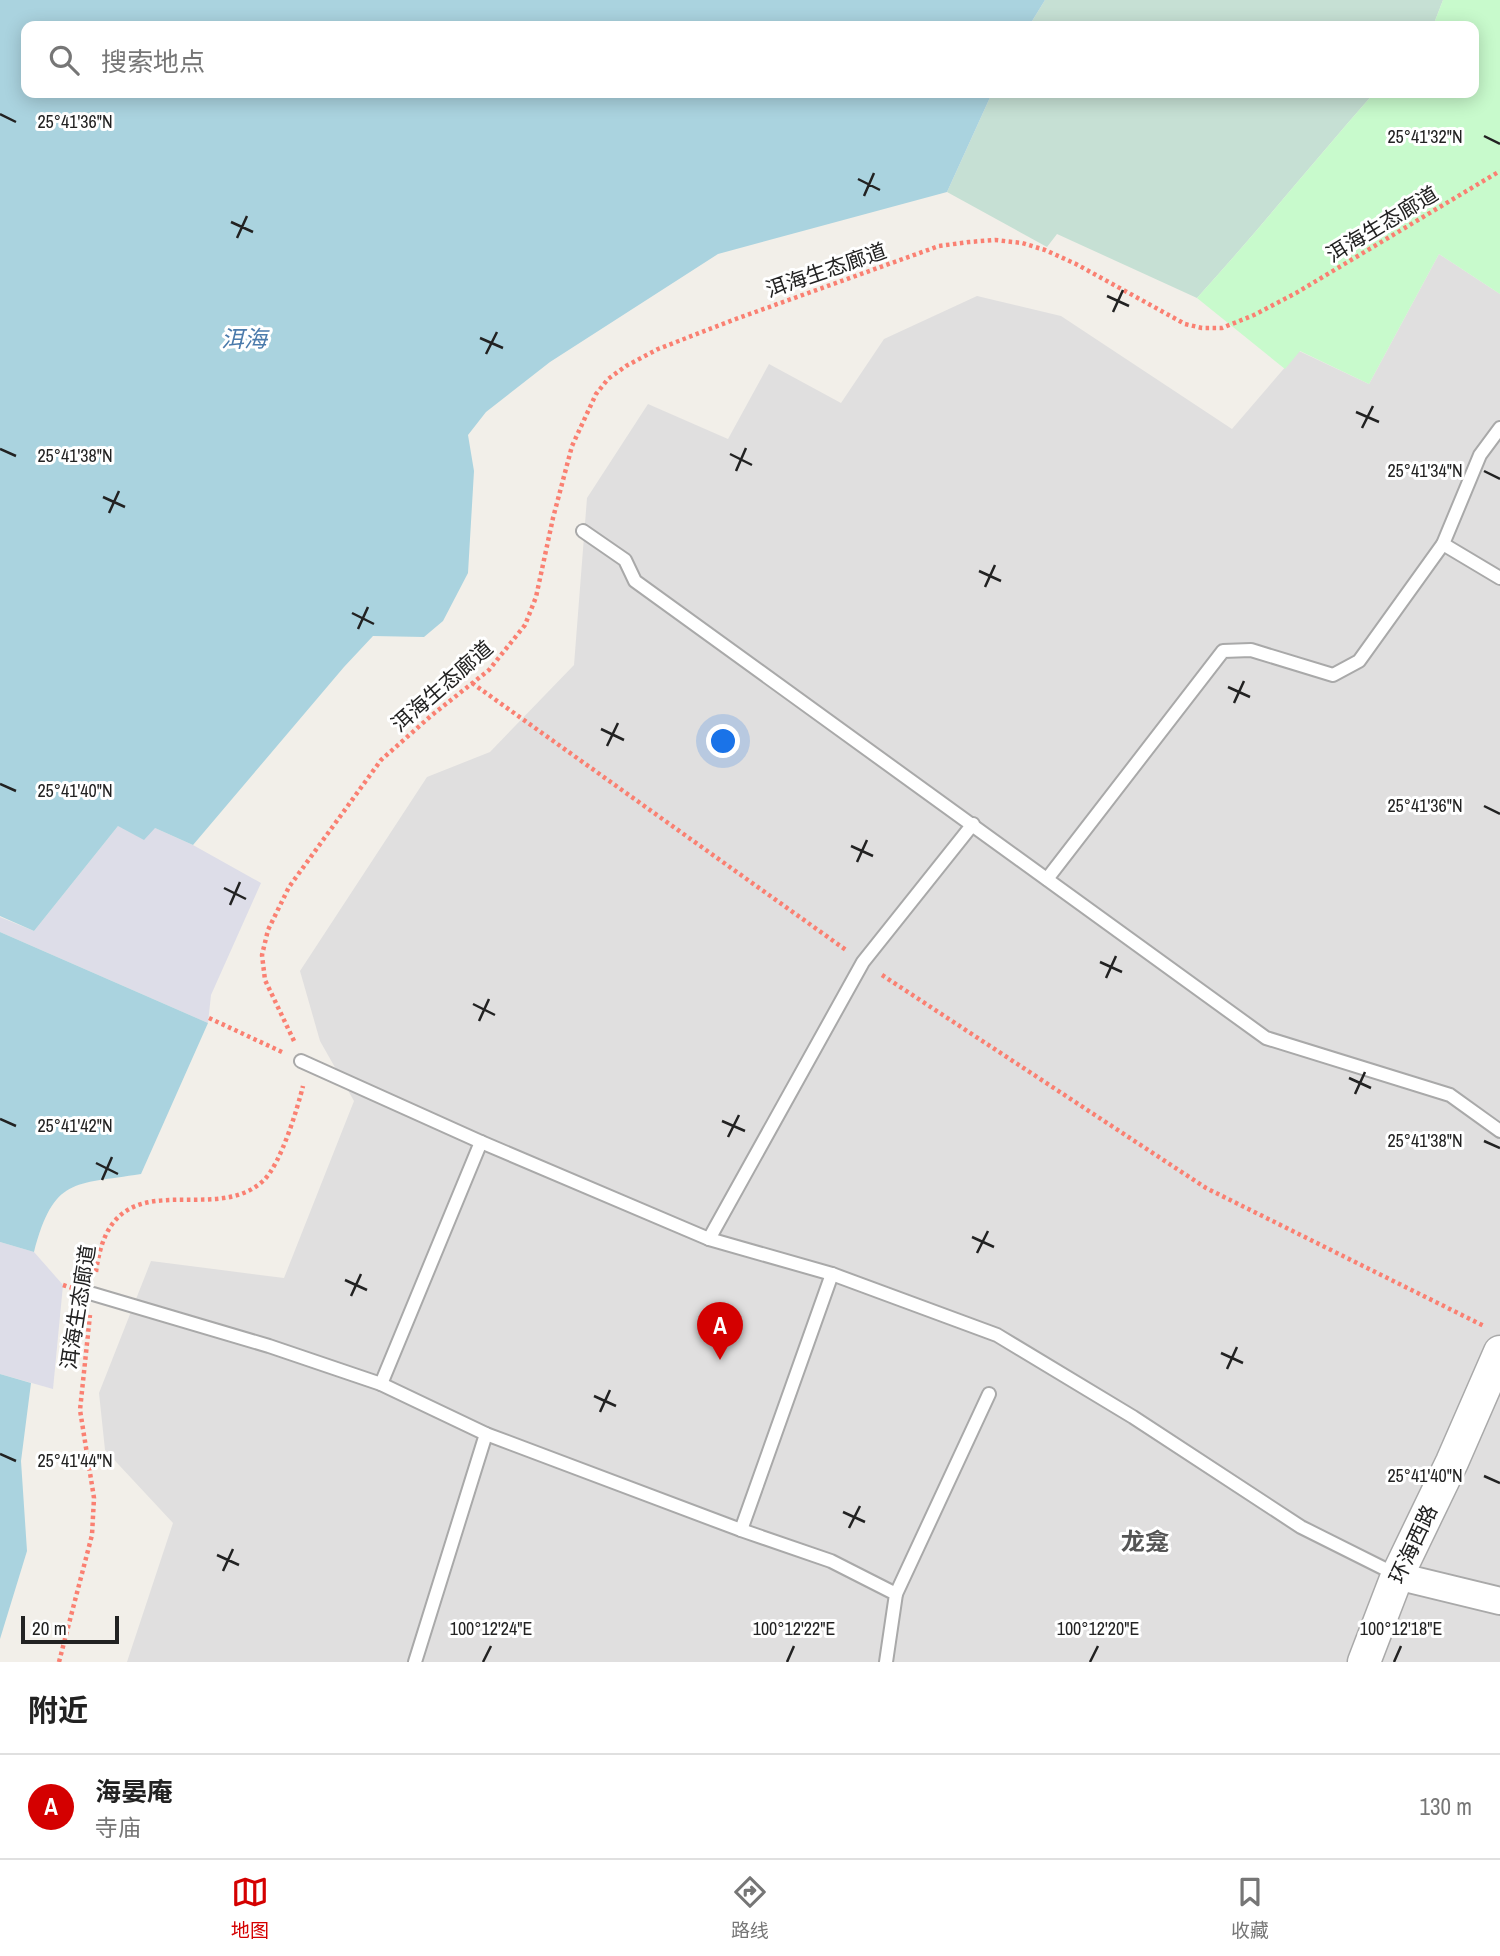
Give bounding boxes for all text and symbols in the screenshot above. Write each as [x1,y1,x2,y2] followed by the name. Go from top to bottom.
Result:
[21,21,1479,98] search box
[45,41,83,79] icon: search
[101,44,205,79] text: 搜索地点
[37,109,113,134] text: 25°41'36"N
[1387,124,1463,149] text: 25°41'32"N
[1321,179,1443,269] street label: 洱海生态廊道
[762,236,890,304] street label: 洱海生态廊道
[221,323,270,354] water label: 洱海
[37,443,113,468] text: 25°41'38"N
[1387,458,1463,483] text: 25°41'34"N
[385,634,499,738] street label: 洱海生态廊道
[706,724,740,758] your location
[37,778,113,803] text: 25°41'40"N
[1387,793,1463,818] text: 25°41'36"N
[37,1113,113,1138] text: 25°41'42"N
[1387,1128,1463,1153] text: 25°41'38"N
[54,1243,102,1371] street label: 洱海生态廊道
[697,1302,743,1360] pin: A
[37,1448,113,1473] text: 25°41'44"N
[1387,1463,1463,1488] text: 25°41'40"N
[1382,1500,1444,1588] street label: 环海西路
[1121,1525,1169,1557] district label: 龙龛
[21,1613,119,1645] scale bar
[32,1615,67,1641] text: 20 m
[450,1616,532,1641] text: 100°12'24"E
[753,1616,835,1641] text: 100°12'22"E
[1057,1616,1139,1641] text: 100°12'20"E
[1360,1616,1442,1641] text: 100°12'18"E
[28,1690,88,1730] text: 附近
[95,1774,173,1809] text: 海晏庵
[44,1791,58,1822] text: A
[1420,1791,1472,1822] text: 130 m
[95,1812,141,1843] text: 寺庙
[231,1873,269,1943] tab: 地图
[731,1873,769,1943] tab: 路线
[1231,1873,1269,1943] tab: 收藏

